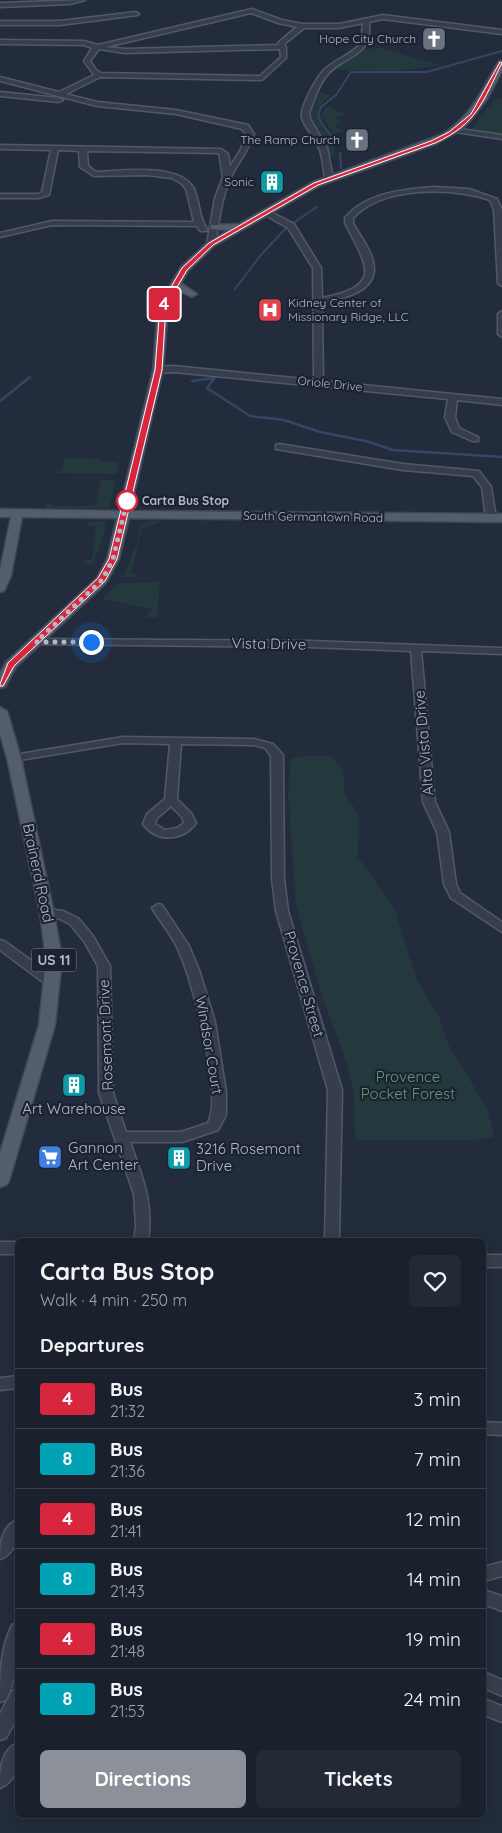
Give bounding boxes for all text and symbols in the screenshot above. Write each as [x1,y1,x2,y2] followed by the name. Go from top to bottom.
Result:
[421,26,447,52] church icon: Hope City Church
[319,31,416,46] place label: Hope City Church
[344,127,370,153] church icon: The Ramp Church
[240,132,340,147] place label: The Ramp Church
[259,169,285,195] building icon: Sonic
[224,174,254,189] place label: Sonic
[148,288,180,320] line badge: 4
[159,292,169,315] text: 4
[288,295,409,324] place label: Kidney Center of Missionary Ridge, LLC
[257,297,283,323] hospital icon: Kidney Center of Missionary Ridge, LLC
[297,373,363,394] street label: Oriole Drive
[116,490,138,512] marker: Carta Bus Stop
[142,493,230,508] place label: Carta Bus Stop
[243,508,383,525] street label: South Germantown Road
[79,630,104,655] your location
[232,633,306,654] street label: Vista Drive
[409,689,438,797] street label: Alta Vista Drive
[19,822,58,924] street label: Brainerd Road
[280,929,329,1039] street label: Provence Street
[32,948,76,972] road number: US 11
[94,979,117,1091] street label: Rosemont Drive
[191,994,228,1096] street label: Windsor Court
[361,1067,455,1103] park label: Provence Pocket Forest
[61,1072,87,1098] building icon: Art Warehouse
[22,1099,126,1118] place label: Art Warehouse
[68,1138,139,1174] place label: Gannon Art Center
[196,1139,301,1175] place label: 3216 Rosemont Drive
[37,1144,63,1170] supermarket icon: Gannon Art Center
[166,1145,192,1171] building icon: 3216 Rosemont Drive
[409,1255,461,1307] button: heart
[40,1256,214,1286] text: Carta Bus Stop
[40,1290,187,1310] text: Walk · 4 min · 250 m
[40,1333,144,1357] text: Departures
[110,1377,143,1401] text: Bus
[62,1387,73,1410] text: 4
[413,1387,461,1411] text: 3 min
[110,1401,145,1421] text: 21:32
[110,1437,143,1461] text: Bus
[63,1447,72,1470] text: 8
[414,1447,461,1471] text: 7 min
[110,1461,145,1481] text: 21:36
[110,1497,143,1521] text: Bus
[62,1507,73,1530] text: 4
[406,1507,461,1531] text: 12 min
[110,1521,142,1541] text: 21:41
[110,1557,143,1581] text: Bus
[63,1567,72,1590] text: 8
[407,1567,461,1591] text: 14 min
[110,1581,145,1601] text: 21:43
[110,1617,143,1641] text: Bus
[62,1627,73,1650] text: 4
[406,1627,461,1651] text: 19 min
[110,1641,145,1661] text: 21:48
[110,1677,143,1701] text: Bus
[63,1687,72,1710] text: 8
[403,1687,461,1711] text: 24 min
[110,1701,145,1721] text: 21:53
[40,1750,246,1808] button: Directions
[256,1750,461,1808] button: Tickets

